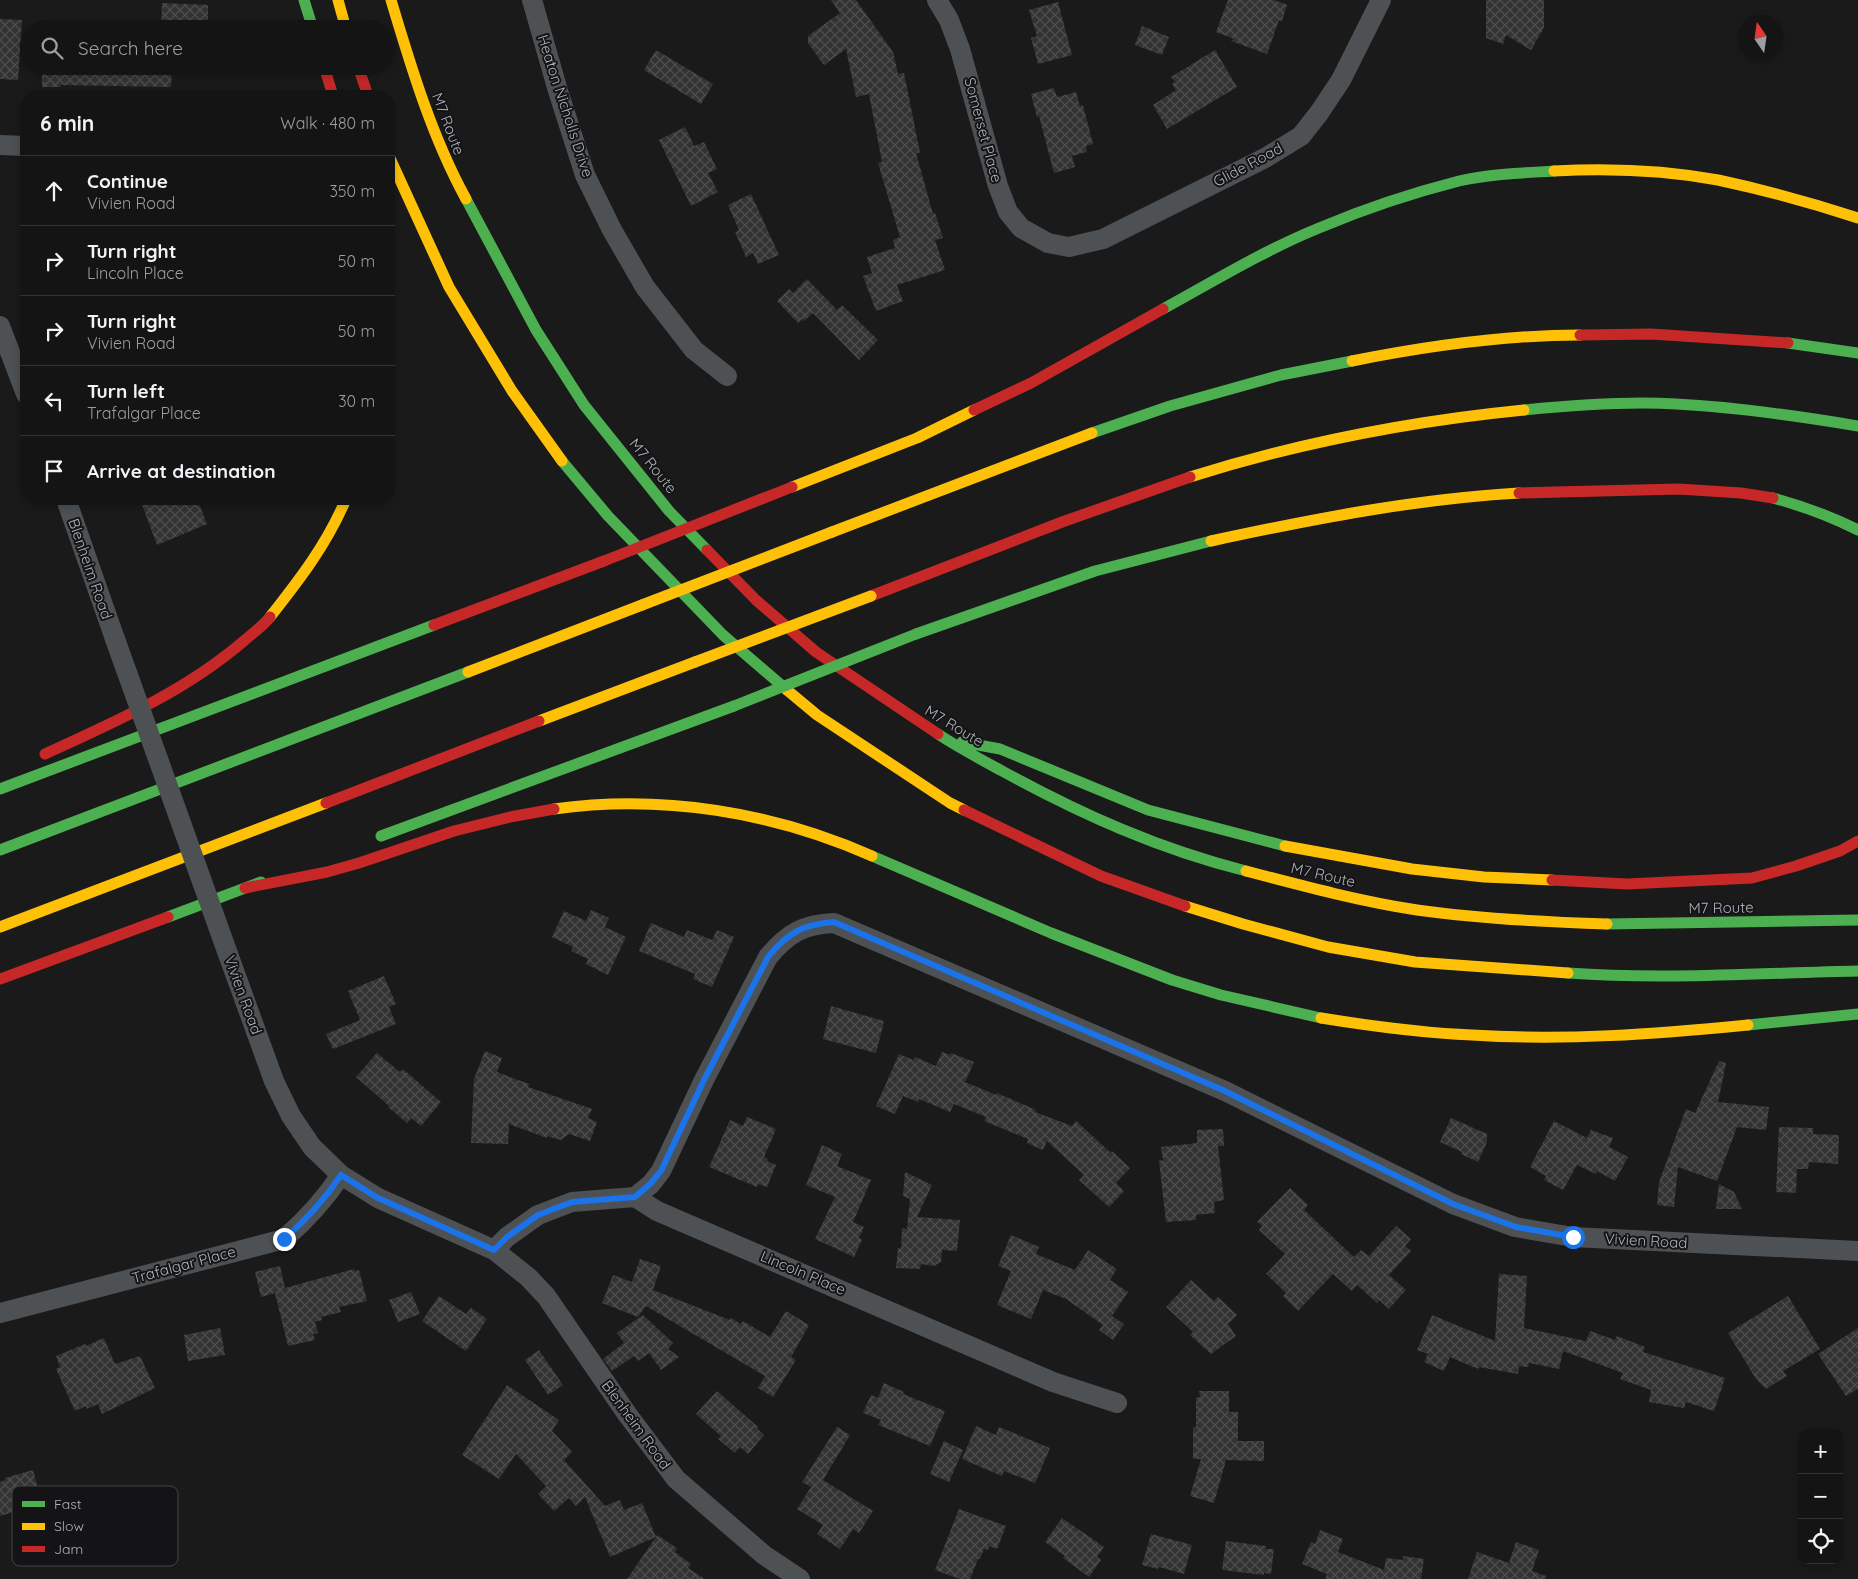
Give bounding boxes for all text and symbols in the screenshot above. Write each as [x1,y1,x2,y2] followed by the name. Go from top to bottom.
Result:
[1738,15,1783,60] north arrow
[20,20,395,75] search box
[533,32,598,180] street label: Heaton Nicholls Drive
[38,34,66,62] icon: search
[78,36,183,60] text: Search here
[960,75,1007,184] street label: Somerset Place
[428,90,469,158] street label: M7 Route
[40,110,94,136] text: 6 min
[280,113,375,133] text: Walk · 480 m
[1210,138,1286,191] street label: Glide Road
[87,169,168,193] text: Continue
[40,177,68,205] icon: ahead
[329,181,375,201] text: 350 m
[87,193,175,213] text: Vivien Road
[87,239,176,263] text: Turn right
[40,247,68,275] icon: right
[338,251,375,271] text: 50 m
[87,263,184,283] text: Lincoln Place
[87,309,176,333] text: Turn right
[40,317,68,345] icon: right
[338,321,375,341] text: 50 m
[87,333,175,353] text: Vivien Road
[87,379,165,403] text: Turn left
[40,387,68,415] icon: left
[338,391,375,411] text: 30 m
[87,403,201,423] text: Trafalgar Place
[625,434,681,497] street label: M7 Route
[40,457,68,485] icon: arrive
[87,459,276,483] text: Arrive at destination
[64,516,117,622] street label: Blenheim Road
[921,701,987,751] street label: M7 Route
[1289,858,1357,891] street label: M7 Route
[1688,897,1754,918] street label: M7 Route
[220,953,267,1037] street label: Vivien Road
[1562,1226,1585,1249] route start
[273,1228,296,1251] route end
[1604,1229,1688,1252] street label: Vivien Road
[130,1242,238,1287] street label: Trafalgar Place
[758,1246,849,1299] street label: Lincoln Place
[598,1376,675,1473] street label: Blenheim Road
[1798,1429,1843,1564] map controls
[1798,1429,1843,1474] button: +
[1798,1474,1843,1519] button: −
[12,1486,178,1566] legend
[54,1495,82,1513] text: Fast
[54,1517,84,1535] text: Slow
[1798,1519,1843,1564] button: locate
[54,1540,83,1558] text: Jam

